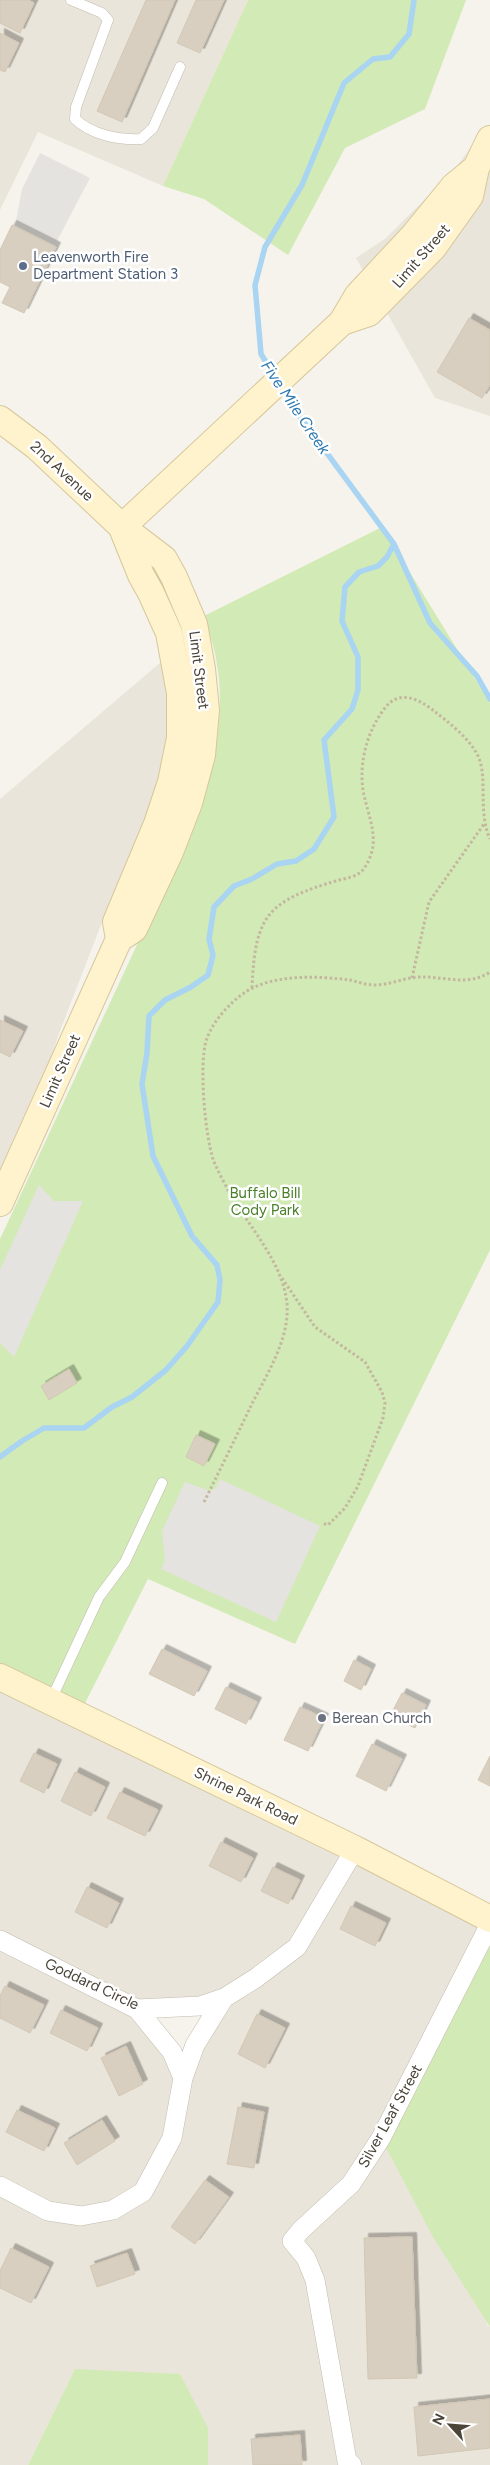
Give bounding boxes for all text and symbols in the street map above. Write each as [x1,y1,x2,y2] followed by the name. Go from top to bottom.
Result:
[388,220,454,292] street label: Limit Street
[33,248,178,283] place label: Leavenworth Fire Department Station 3
[17,260,29,272] marker: Leavenworth Fire Department Station 3
[257,357,335,459] water label: Five Mile Creek
[27,437,97,505] street label: 2nd Avenue
[185,630,213,711] street label: Limit Street
[36,1031,84,1111] street label: Limit Street
[229,1184,301,1219] park label: Buffalo Bill Cody Park
[332,1709,431,1727] place label: Berean Church
[316,1712,328,1724] marker: Berean Church
[191,1763,301,1829] street label: Shrine Park Road
[42,1954,142,2014] street label: Goddard Circle
[354,2061,426,2171] street label: Silver Leaf Street
[425,2400,475,2450] north arrow
[429,2411,449,2428] text: N

